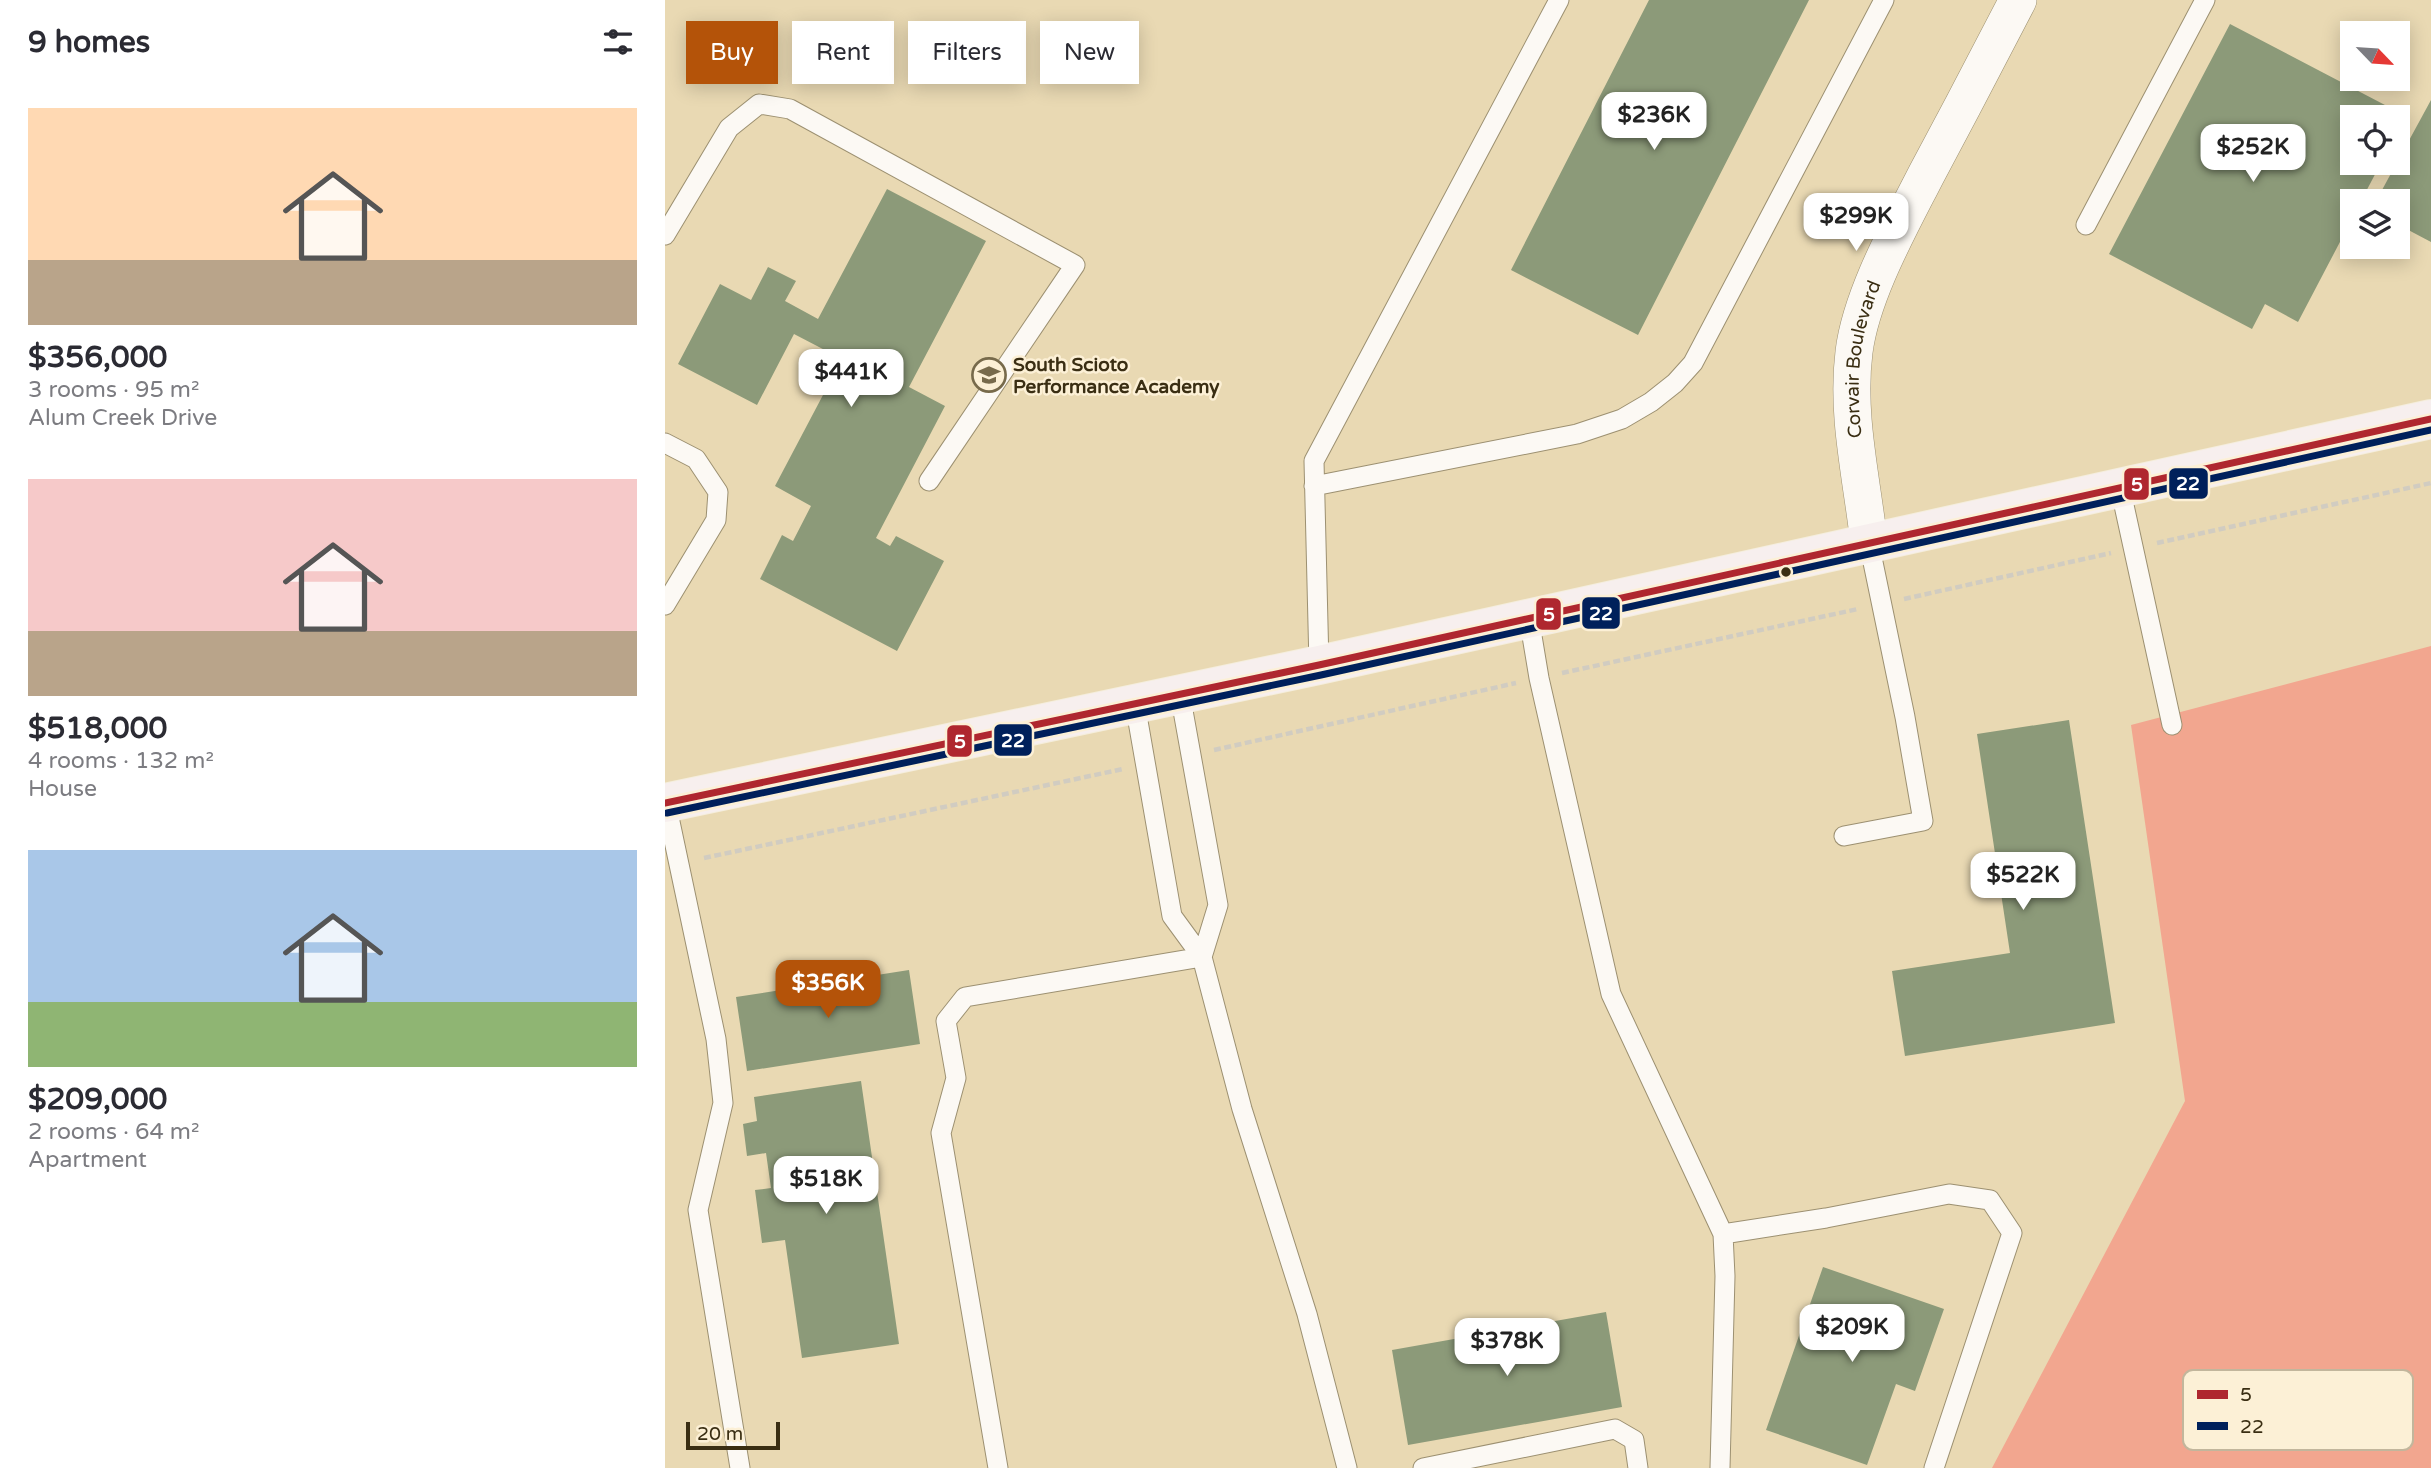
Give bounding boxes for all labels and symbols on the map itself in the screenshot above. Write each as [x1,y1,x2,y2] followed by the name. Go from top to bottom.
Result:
[2340,21,2410,91] north arrow
[1605,92,1703,152] pin: $236K
[2204,124,2302,184] pin: $252K
[1807,194,1905,253] pin: $299K
[1842,277,1886,439] street label: Corvair Boulevard
[802,350,900,409] pin: $441K
[1013,354,1220,399] place label: South Scioto Performance Academy
[970,356,1008,394] school or university icon: South Scioto Performance Academy
[2123,467,2150,501] line badge: 5
[2168,467,2209,500] line badge: 22
[2176,473,2200,495] text: 22
[2131,474,2143,496] text: 5
[1779,565,1793,579] unlabelled marker
[1581,596,1621,630] line badge: 22
[1535,597,1562,631] line badge: 5
[1589,603,1613,625] text: 22
[1543,604,1555,626] text: 5
[993,723,1033,757] line badge: 22
[946,724,973,758] line badge: 5
[1001,730,1025,752] text: 22
[954,731,966,753] text: 5
[1974,852,2072,912] pin: $522K
[779,960,877,1020] pin: $356K
[777,1156,875,1216] pin: $518K
[1803,1304,1901,1364] pin: $209K
[1458,1318,1556,1378] pin: $378K
[2183,1370,2413,1450] legend
[2240,1384,2252,1406] text: 5
[2240,1416,2264,1438] text: 22
[686,1419,781,1451] scale bar

